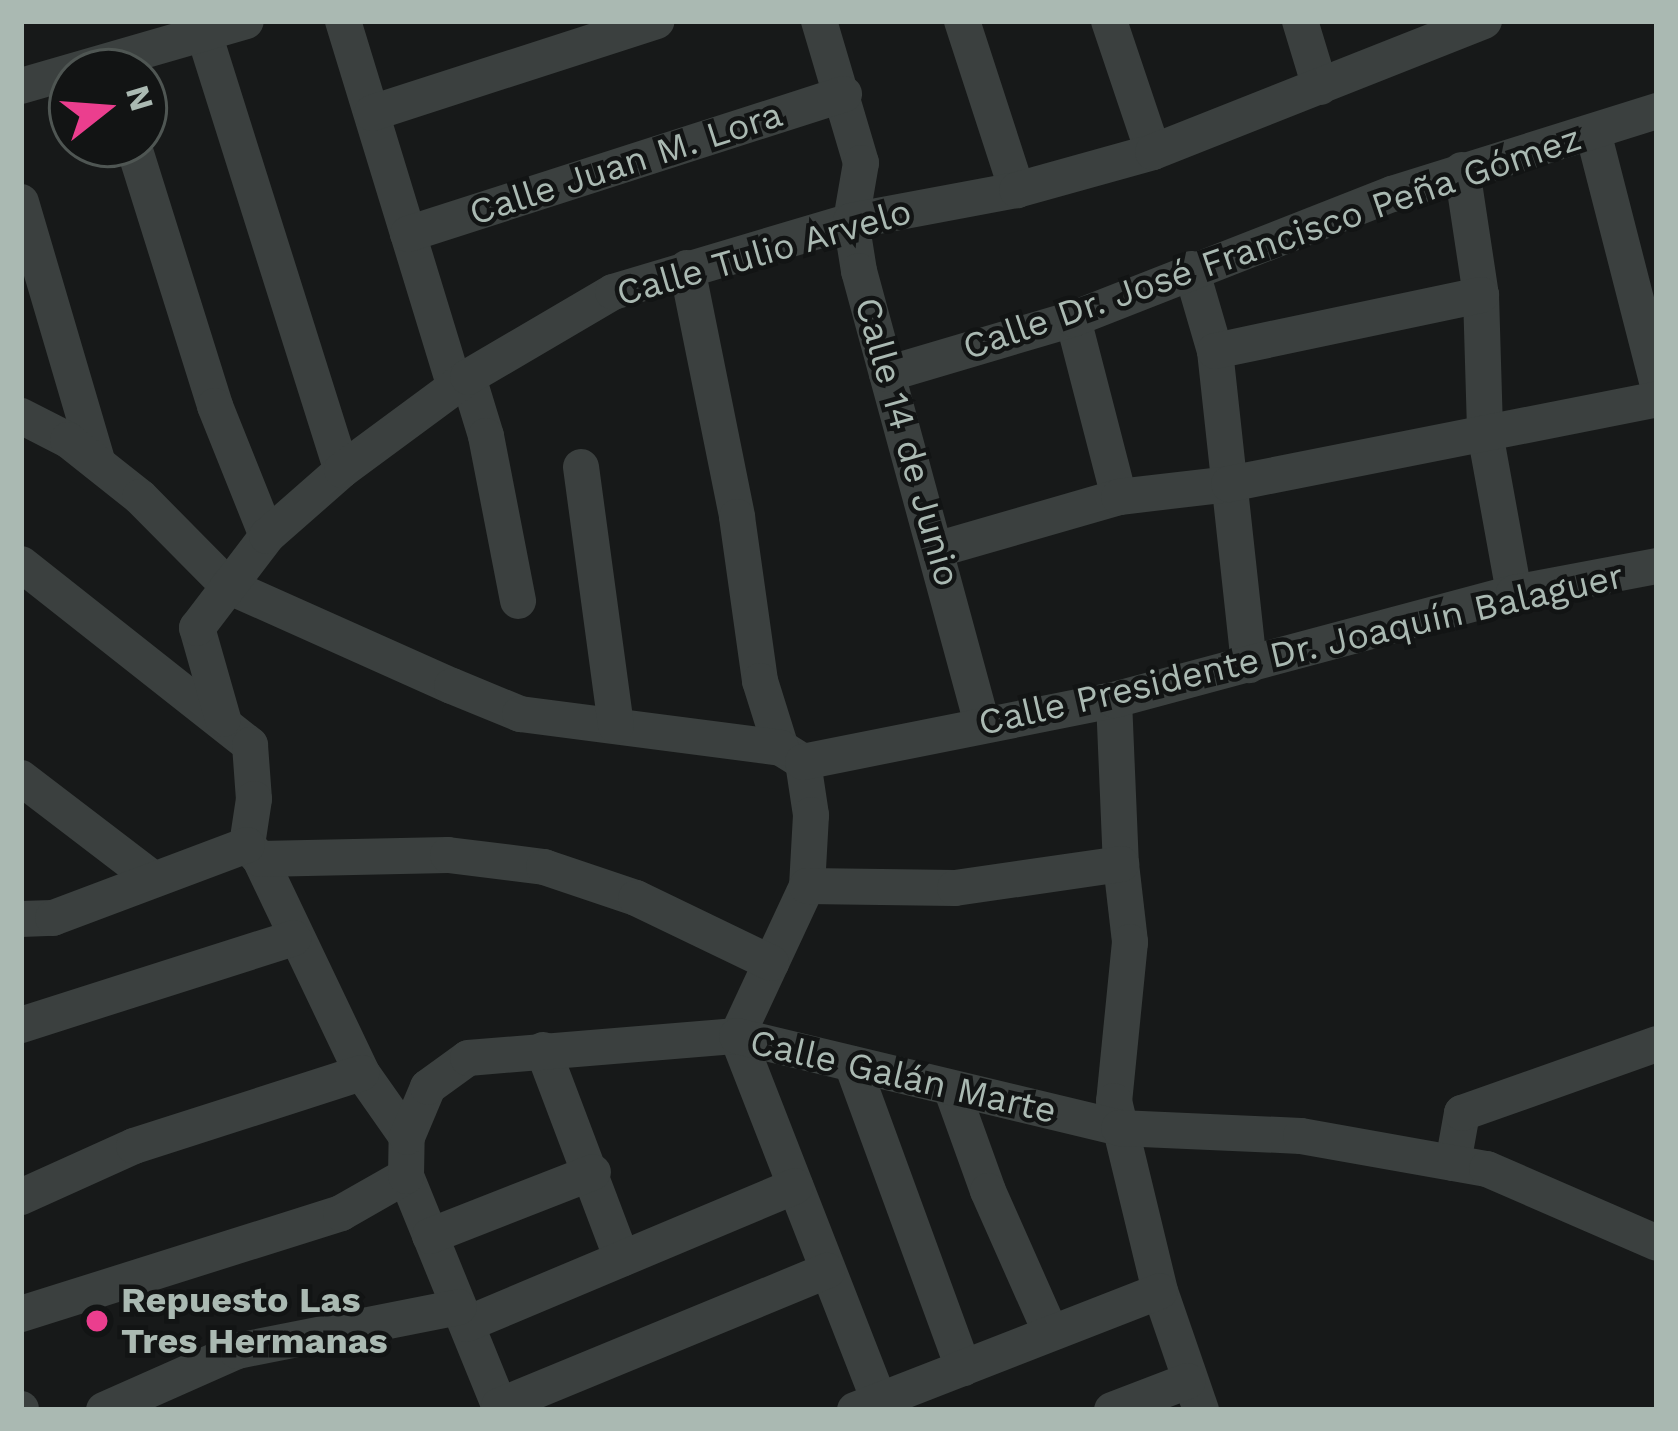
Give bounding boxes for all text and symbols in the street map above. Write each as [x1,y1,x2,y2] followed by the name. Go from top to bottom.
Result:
[48,48,168,168] north arrow
[118,81,162,116] text: N
[464,93,788,235] street label: Calle Juan M. Lora
[956,116,1588,370] street label: Calle Dr. José Francisco Peña Gómez
[611,190,917,316] street label: Calle Tulio Arvelo
[845,292,969,592] street label: Calle 14 de Junio
[974,555,1628,745] street label: Calle Presidente Dr. Joaquín Balaguer
[746,1021,1060,1133] street label: Calle Galán Marte
[121,1278,388,1363] place label: Repuesto Las Tres Hermanas
[84,1308,110,1334] marker: Repuesto Las Tres Hermanas

